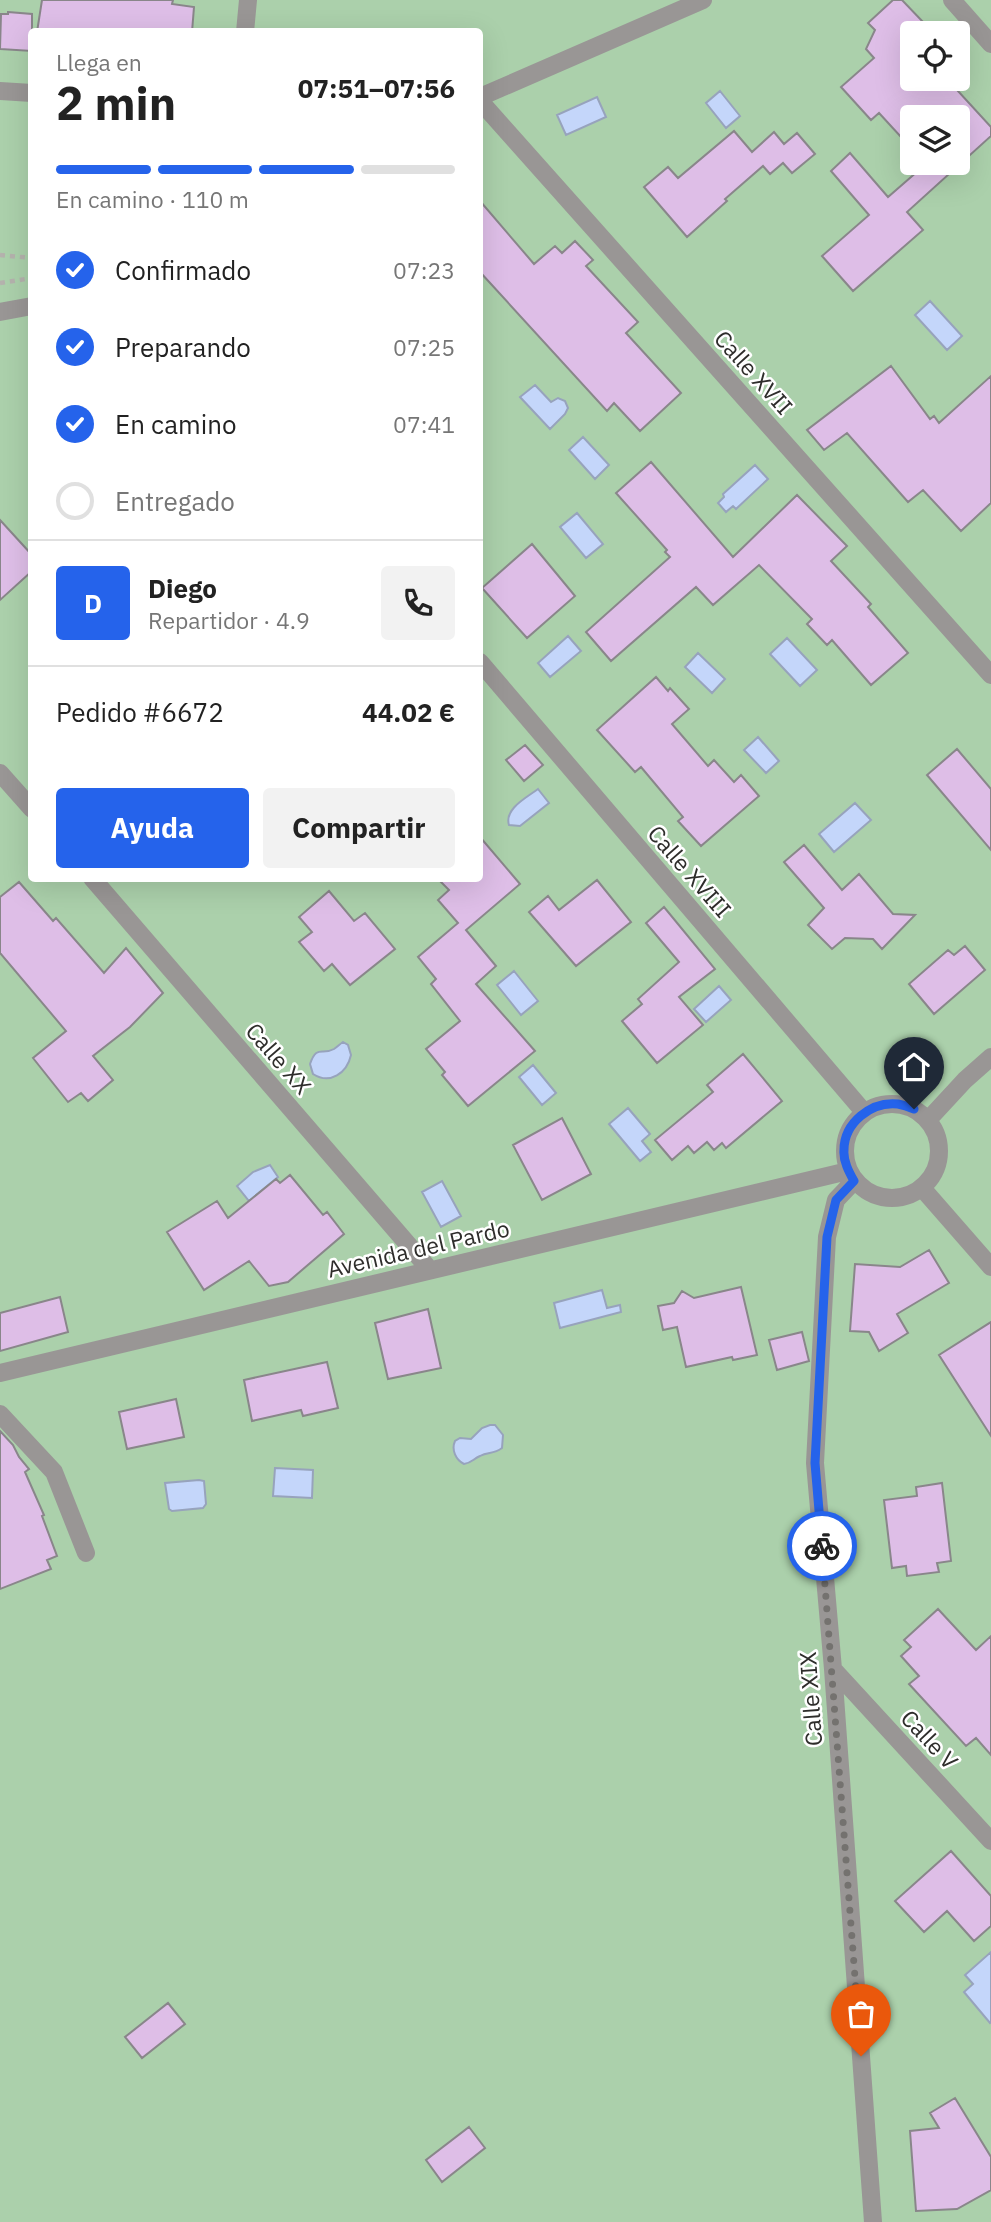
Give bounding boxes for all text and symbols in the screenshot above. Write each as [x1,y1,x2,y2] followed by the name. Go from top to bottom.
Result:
[900,21,970,175] map controls
[900,21,970,91] button: locate
[56,47,142,77] text: Llega en
[298,71,455,105] text: 07:51–07:56
[56,73,176,133] text: 2 min
[900,105,970,175] button: layers
[56,184,249,214] text: En camino · 110 m
[56,251,94,289] icon: check
[115,253,251,287] text: Confirmado
[393,255,455,285] text: 07:23
[708,323,800,421] street label: Calle XVII
[56,328,94,366] icon: check
[115,330,251,364] text: Preparando
[393,332,455,362] text: 07:25
[56,405,94,443] icon: check
[115,407,237,441] text: En camino
[393,409,455,439] text: 07:41
[115,484,235,518] text: Entregado
[381,566,455,640] button: phone
[148,571,217,605] text: Diego
[84,586,102,620] text: D
[148,605,310,635] text: Repartidor · 4.9
[56,695,224,729] text: Pedido #6672
[362,695,455,729] text: 44.02 €
[56,788,249,868] button: Ayuda
[263,788,455,868] button: Compartir
[642,819,738,923] street label: Calle XVIII
[240,1016,318,1100] street label: Calle XX
[884,1037,944,1109] pin
[895,1048,933,1086] icon: home
[324,1212,512,1284] street label: Avenida del Pardo
[787,1511,857,1581] courier
[803,1527,841,1565] icon: bike
[792,1651,828,1747] street label: Calle XIX
[895,1703,965,1775] street label: Calle V
[831,1984,891,2056] pin
[842,1995,880,2033] icon: bag

